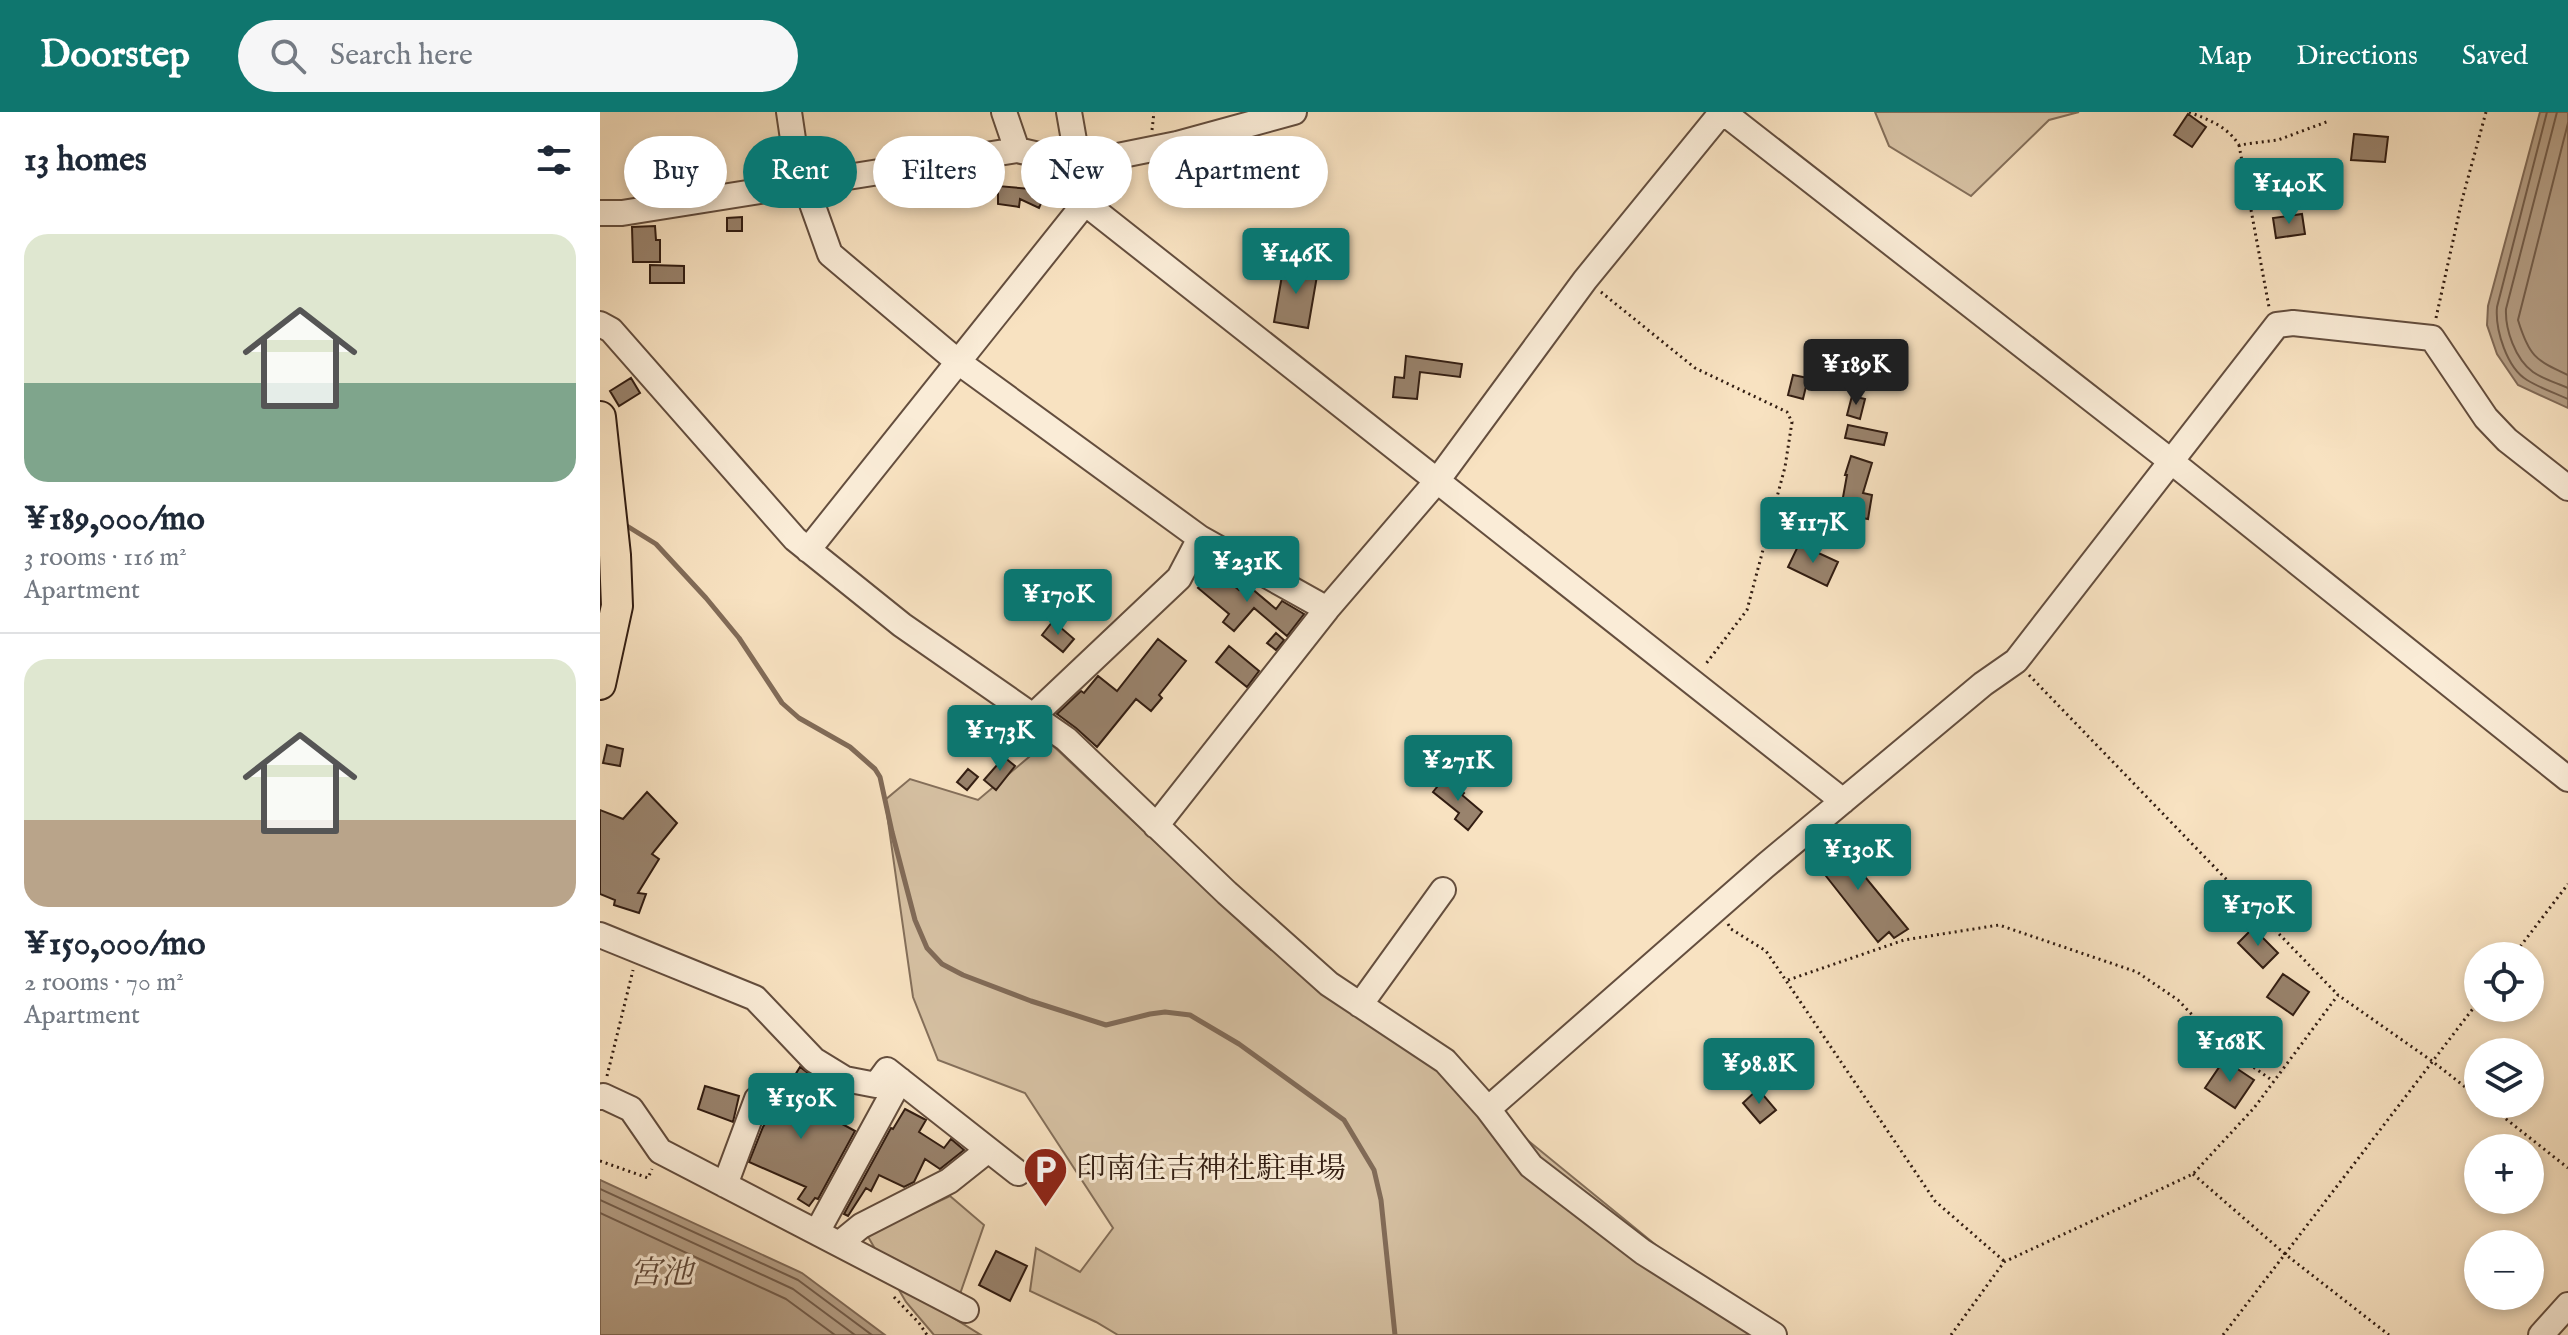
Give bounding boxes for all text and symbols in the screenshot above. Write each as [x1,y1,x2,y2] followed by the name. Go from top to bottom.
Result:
[238,20,798,92] search box
[40,32,190,80] text: Doorstep
[266,34,310,78] icon: search
[330,37,473,75] text: Search here
[2198,39,2252,74] text: Map
[2296,39,2418,74] text: Directions
[2462,39,2528,74] text: Saved
[624,136,727,208] chip: Buy
[743,136,857,208] chip: Rent
[873,136,1005,208] chip: Filters
[1021,136,1132,208] chip: New
[1148,136,1328,208] chip: Apartment
[532,138,576,182] icon: filters
[24,139,147,182] text: 13 homes
[2233,158,2345,226] pin: ¥140K
[2253,167,2325,200] text: ¥140K
[1240,228,1352,296] pin: ¥146K
[1260,237,1332,270] text: ¥146K
[228,286,372,430] icon: home
[1800,339,1912,407] pin: ¥189K
[1822,348,1891,381] text: ¥189K
[1757,497,1869,565] pin: ¥117K
[24,498,205,541] text: ¥189,000/mo
[1778,506,1848,539] text: ¥117K
[1191,536,1303,604] pin: ¥231K
[24,541,187,574] text: 3 rooms · 116 m²
[1212,545,1282,578] text: ¥231K
[1002,569,1114,637] pin: ¥170K
[24,574,140,607] text: Apartment
[1022,578,1094,611] text: ¥170K
[944,705,1056,773] pin: ¥173K
[228,711,372,855] icon: home
[965,714,1035,747] text: ¥173K
[1402,735,1514,803] pin: ¥271K
[1422,744,1494,777] text: ¥271K
[1802,824,1914,892] pin: ¥130K
[1823,833,1893,866] text: ¥130K
[2202,880,2314,948] pin: ¥170K
[2222,889,2294,922] text: ¥170K
[24,923,206,966] text: ¥150,000/mo
[2464,942,2544,1310] map controls
[2464,942,2544,1022] button: locate
[24,966,184,999] text: 2 rooms · 70 m²
[24,999,140,1032] text: Apartment
[2174,1016,2286,1084] pin: ¥168K
[2196,1025,2264,1058] text: ¥168K
[1694,1038,1824,1106] pin: ¥98.8K
[2464,1038,2544,1118] button: layers
[1721,1047,1797,1080] text: ¥98.8K
[745,1073,857,1141] pin: ¥150K
[766,1082,836,1115] text: ¥150K
[2464,1134,2544,1214] button: +
[1021,1146,1069,1209] parking icon: 印南住吉神社駐車場
[1076,1151,1346,1189] place label: 印南住吉神社駐車場
[2464,1230,2544,1310] button: −
[629,1254,696,1295] water label: 宮池

